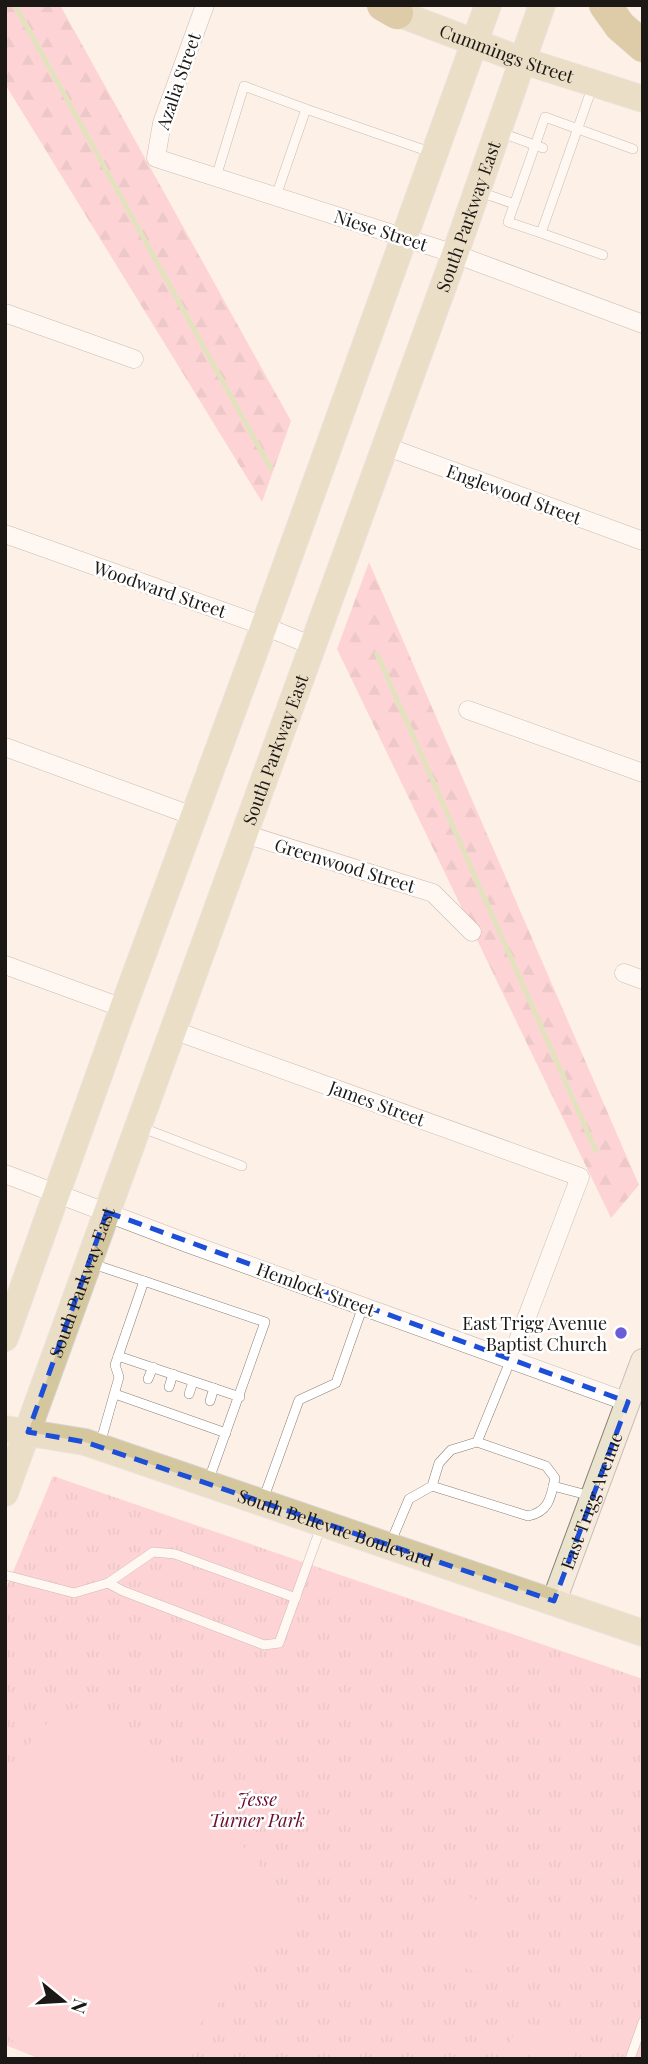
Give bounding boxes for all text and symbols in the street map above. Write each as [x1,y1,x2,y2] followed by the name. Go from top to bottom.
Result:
[436,18,578,88] street label: Cummings Street
[150,29,206,134] street label: Azalia Street
[430,137,506,295] street label: South Parkway East
[331,204,431,257] street label: Niese Street
[443,458,585,530] street label: Englewood Street
[89,555,230,623] street label: Woodward Street
[237,670,314,828] street label: South Parkway East
[272,832,419,898] street label: Greenwood Street
[325,1074,429,1132] street label: James Street
[43,1203,120,1361] street label: South Parkway East
[253,1256,379,1322] street label: Hemlock Street
[462,1311,607,1356] place label: East Trigg Avenue Baptist Church
[613,1325,629,1341] marker: East Trigg Avenue Baptist Church
[555,1429,628,1573] street label: East Trigg Avenue
[235,1483,437,1573] street label: South Bellevue Boulevard
[209,1787,305,1832] park label: Jesse Turner Park
[28,1966,98,2036] north arrow
[66,1996,95,2017] text: N

